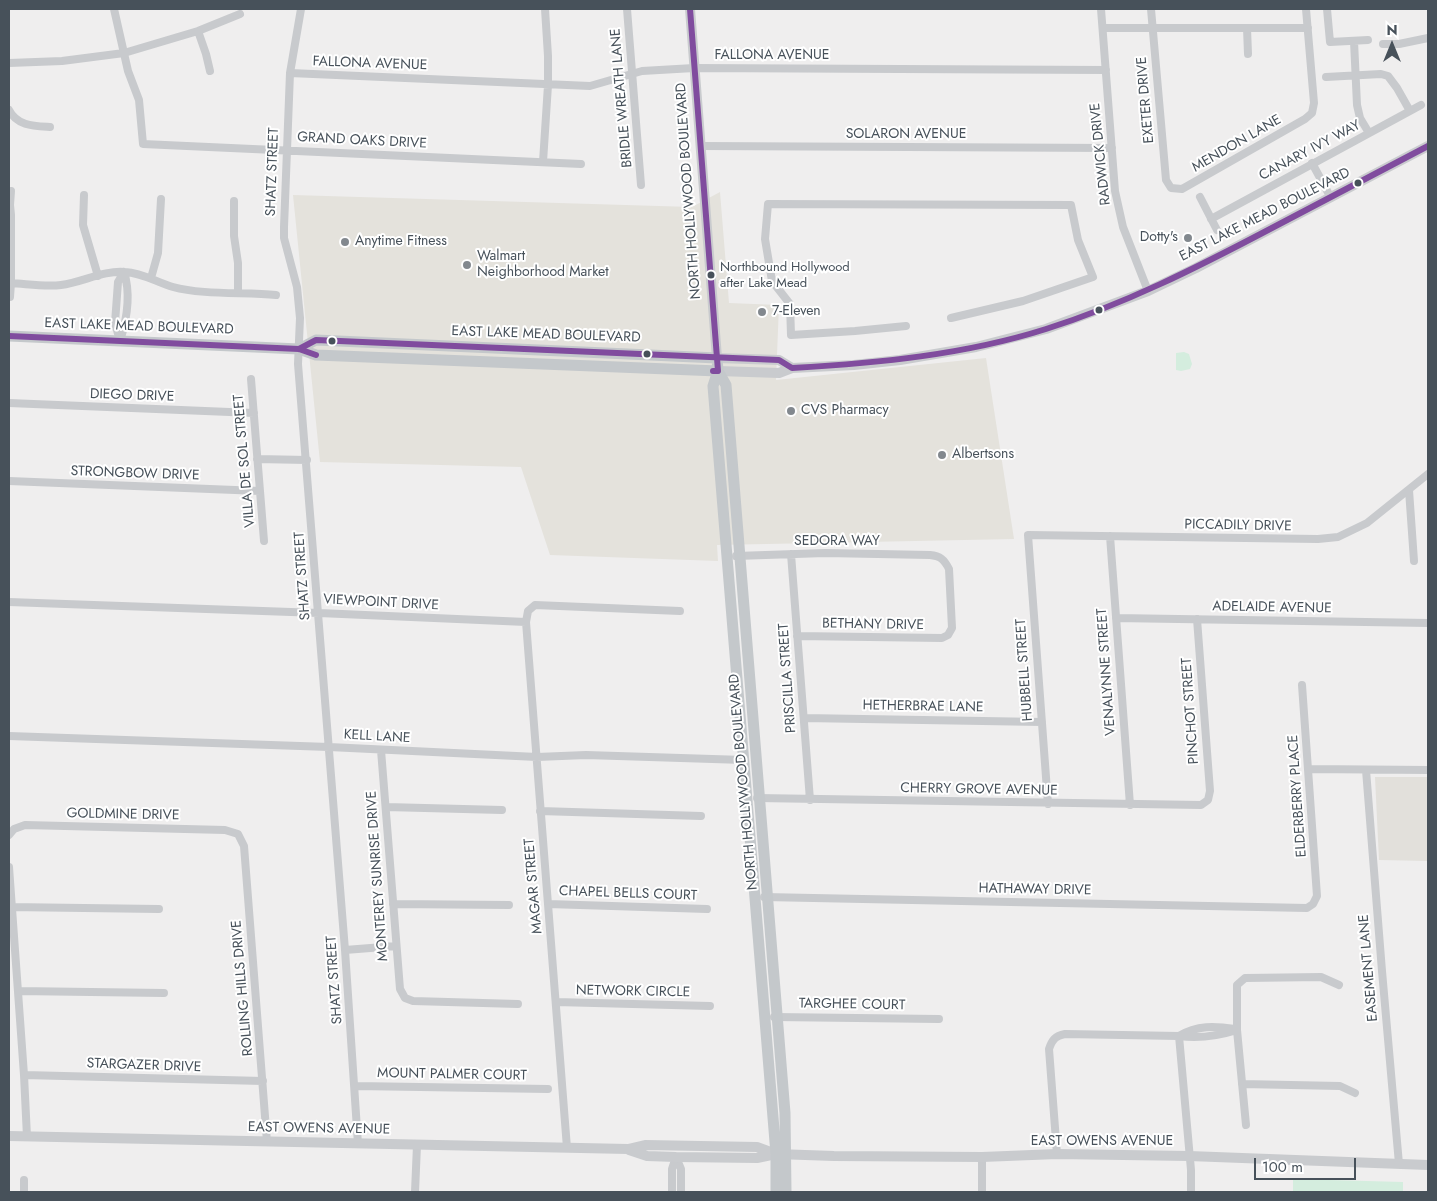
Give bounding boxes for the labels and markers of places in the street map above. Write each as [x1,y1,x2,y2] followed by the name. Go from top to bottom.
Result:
[1353,178,1363,188] unlabelled marker
[1140,230,1178,246] place label: Dotty's
[1182,232,1194,244] marker: Dotty's
[355,234,447,250] place label: Anytime Fitness
[339,236,351,248] marker: Anytime Fitness
[477,249,609,282] place label: Walmart Neighborhood Market
[461,259,473,271] marker: Walmart Neighborhood Market
[720,260,850,291] place label: Northbound Hollywood after Lake Mead
[706,270,716,280] marker: Northbound Hollywood after Lake Mead
[772,304,821,320] place label: 7-Eleven
[1094,305,1104,315] unlabelled marker
[756,306,768,318] marker: 7-Eleven
[327,336,337,346] unlabelled marker
[642,349,652,359] unlabelled marker
[801,403,889,419] place label: CVS Pharmacy
[785,405,797,417] marker: CVS Pharmacy
[952,447,1014,463] place label: Albertsons
[936,449,948,461] marker: Albertsons

